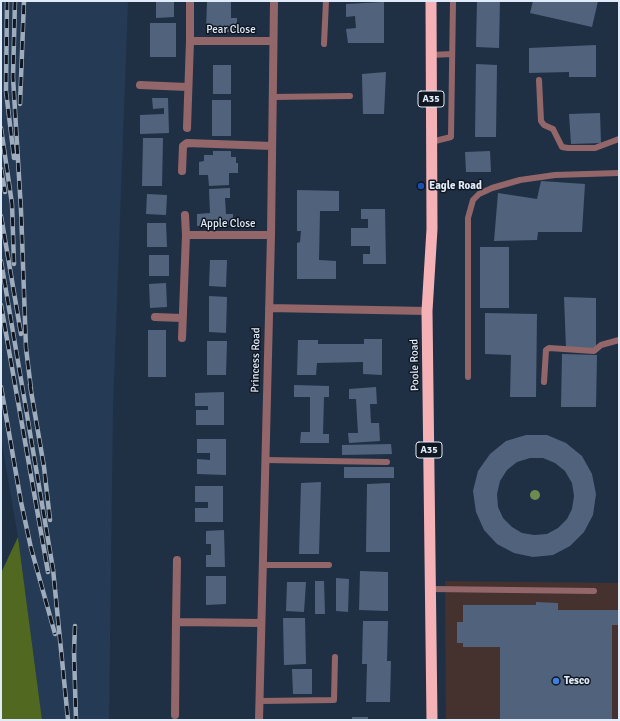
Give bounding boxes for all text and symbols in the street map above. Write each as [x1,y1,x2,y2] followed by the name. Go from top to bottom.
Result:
[206,23,256,37] street label: Pear Close
[418,91,444,107] road number: A35
[429,179,482,193] place label: Eagle Road
[416,181,426,191] marker: Eagle Road
[200,217,256,231] street label: Apple Close
[249,327,263,393] street label: Princess Road
[408,339,422,391] street label: Poole Road
[416,442,442,458] road number: A35
[564,674,590,688] place label: Tesco
[551,676,561,686] marker: Tesco

